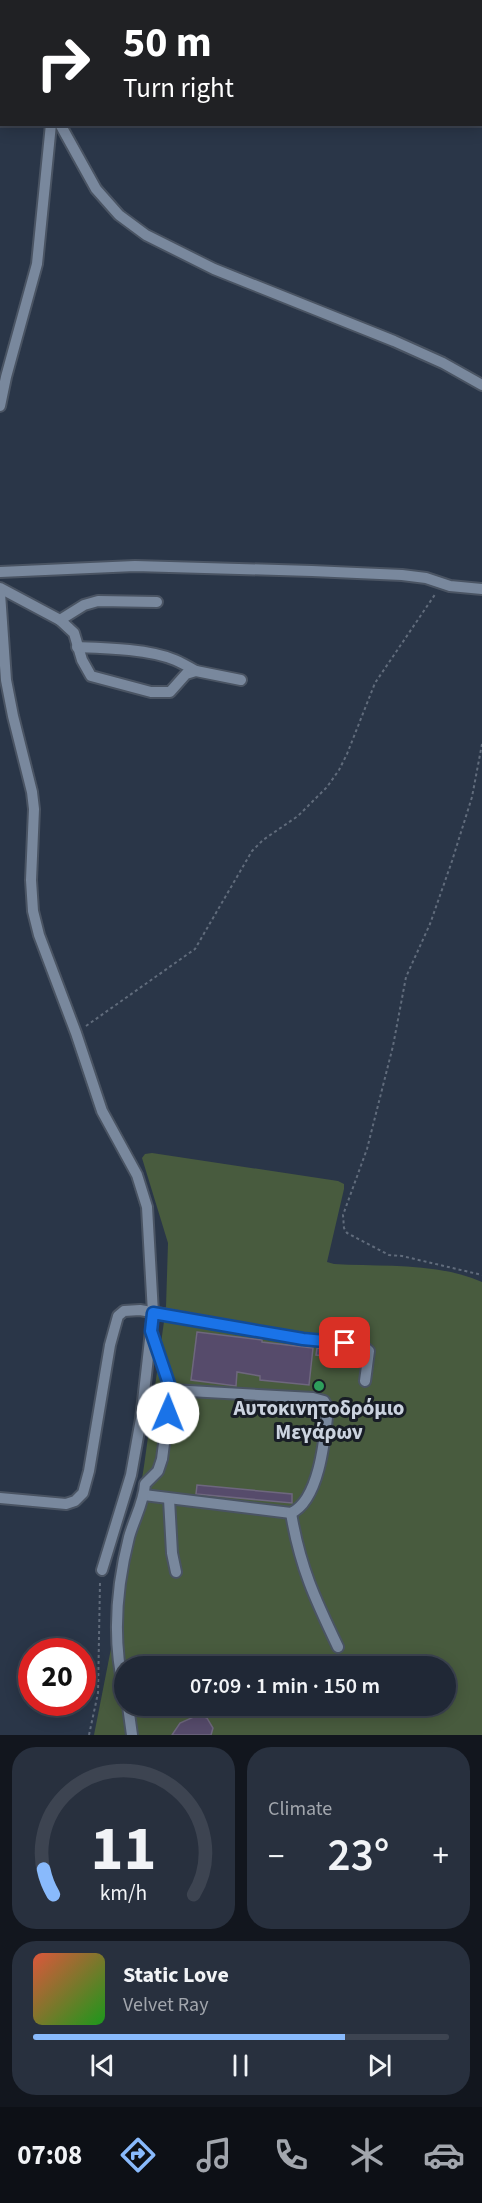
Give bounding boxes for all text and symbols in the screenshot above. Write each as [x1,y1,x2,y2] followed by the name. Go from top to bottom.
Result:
[123,13,212,73] text: 50 m
[24,24,102,102] icon: right
[123,69,234,108] text: Turn right
[319,1317,370,1368] pin
[328,1326,361,1359] icon: arrive
[312,1379,326,1393] marker: Αυτοκινητοδρόμιο Μεγάρων
[136,1381,200,1445] position arrow
[233,1393,404,1447] place label: Αυτοκινητοδρόμιο Μεγάρων
[18,1638,96,1716] speed limit sign: 20
[190,1670,380,1702] text: 07:09 · 1 min · 150 m
[268,1795,332,1823] text: Climate
[91,1805,156,1894] text: 11
[328,1824,389,1888] text: 23°
[268,1833,284,1880] text: −
[433,1833,449,1880] text: +
[100,1878,147,1909] text: km/h
[123,1959,229,1991] text: Static Love
[123,1991,209,2019] text: Velvet Ray
[86,2049,119,2082] icon: previous
[224,2049,257,2082] icon: pause
[363,2049,396,2082] icon: next
[117,2134,159,2176] icon: directions
[193,2134,235,2176] icon: music
[270,2134,312,2176] icon: phone
[346,2134,388,2176] icon: climate
[423,2134,465,2176] icon: car
[17,2136,82,2175] text: 07:08

